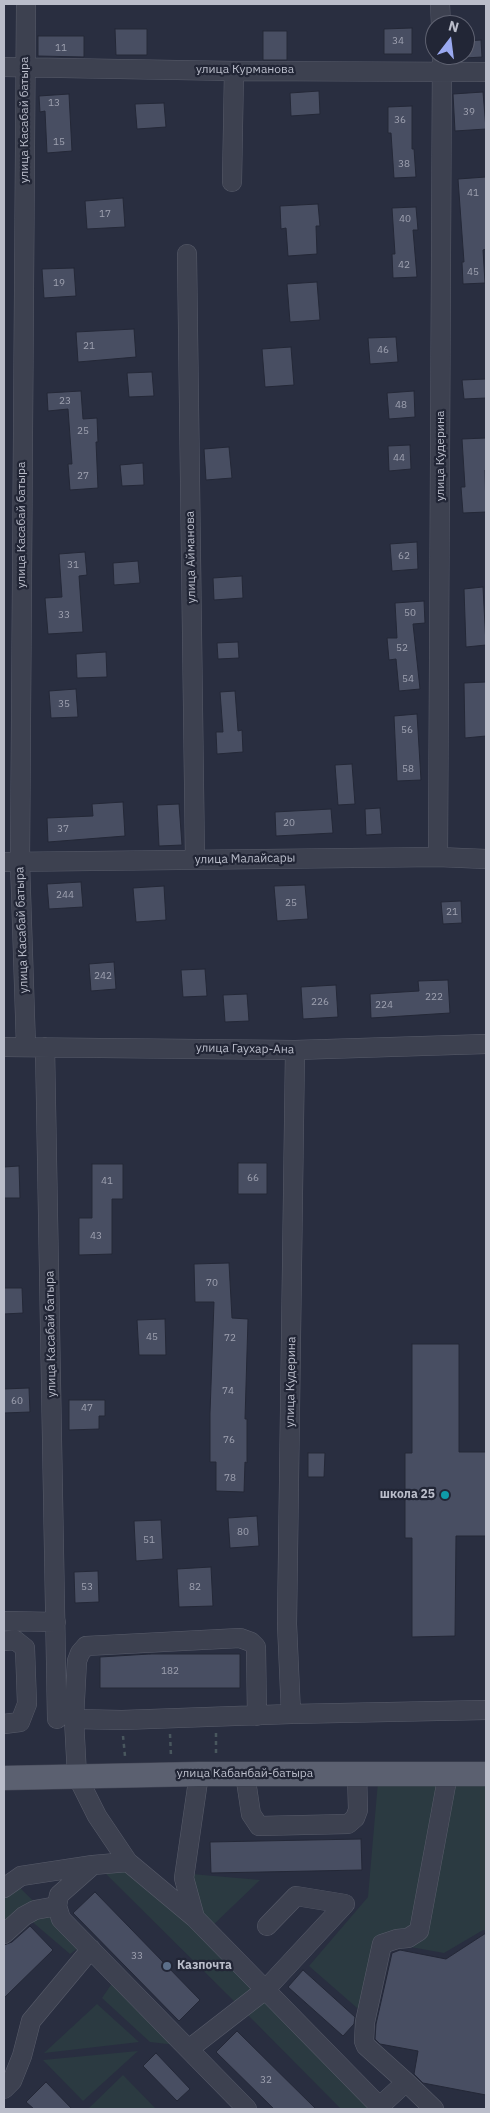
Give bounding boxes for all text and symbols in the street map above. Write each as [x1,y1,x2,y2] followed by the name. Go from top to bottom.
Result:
[425,15,475,65] north arrow
[446,16,461,36] text: N
[392,35,404,47] house number: 34
[55,42,67,54] house number: 11
[18,57,32,183] street label: улица Касабай батыра
[196,63,294,77] street label: улица Курманова
[48,97,60,109] house number: 13
[463,106,475,118] house number: 39
[394,114,406,126] house number: 36
[53,136,65,148] house number: 15
[398,158,410,170] house number: 38
[467,187,479,199] house number: 41
[99,208,111,220] house number: 17
[399,213,411,225] house number: 40
[398,259,410,271] house number: 42
[467,266,479,278] house number: 45
[53,277,65,289] house number: 19
[83,340,95,352] house number: 21
[377,344,389,356] house number: 46
[59,395,71,407] house number: 23
[395,399,407,411] house number: 48
[434,411,448,501] street label: улица Кудерина
[77,425,89,437] house number: 25
[393,452,405,464] house number: 44
[15,462,29,588] street label: улица Касабай батыра
[77,470,89,482] house number: 27
[183,511,199,603] street label: улица Айманова
[398,550,410,562] house number: 62
[67,559,79,571] house number: 31
[404,607,416,619] house number: 50
[58,609,70,621] house number: 33
[396,642,408,654] house number: 52
[402,673,414,685] house number: 54
[58,698,70,710] house number: 35
[401,724,413,736] house number: 56
[402,763,414,775] house number: 58
[283,817,295,829] house number: 20
[57,823,69,835] house number: 37
[195,851,295,867] street label: улица Малайсары
[13,866,31,994] street label: улица Касабай батыра
[56,889,74,901] house number: 244
[285,897,297,909] house number: 25
[446,906,458,918] house number: 21
[94,970,112,982] house number: 242
[425,991,443,1003] house number: 222
[311,996,329,1008] house number: 226
[375,999,393,1011] house number: 224
[196,1041,294,1057] street label: улица Гаухар-Ана
[247,1172,259,1184] house number: 66
[101,1175,113,1187] house number: 41
[90,1230,102,1242] house number: 43
[43,1271,59,1397] street label: улица Касабай батыра
[206,1277,218,1289] house number: 70
[146,1331,158,1343] house number: 45
[224,1332,236,1344] house number: 72
[283,1337,299,1427] street label: улица Кудерина
[222,1385,234,1397] house number: 74
[11,1395,23,1407] house number: 60
[81,1402,93,1414] house number: 47
[223,1434,235,1446] house number: 76
[224,1472,236,1484] house number: 78
[380,1488,435,1502] place label: школа 25
[439,1489,451,1501] marker: школа 25
[237,1526,249,1538] house number: 80
[143,1534,155,1546] house number: 51
[81,1581,93,1593] house number: 53
[189,1581,201,1593] house number: 82
[161,1665,179,1677] house number: 182
[177,1767,313,1781] street label: улица Кабанбай-батыра
[131,1950,143,1962] house number: 33
[177,1959,232,1973] place label: Казпочта
[161,1960,173,1972] marker: Казпочта
[260,2074,272,2086] house number: 32

